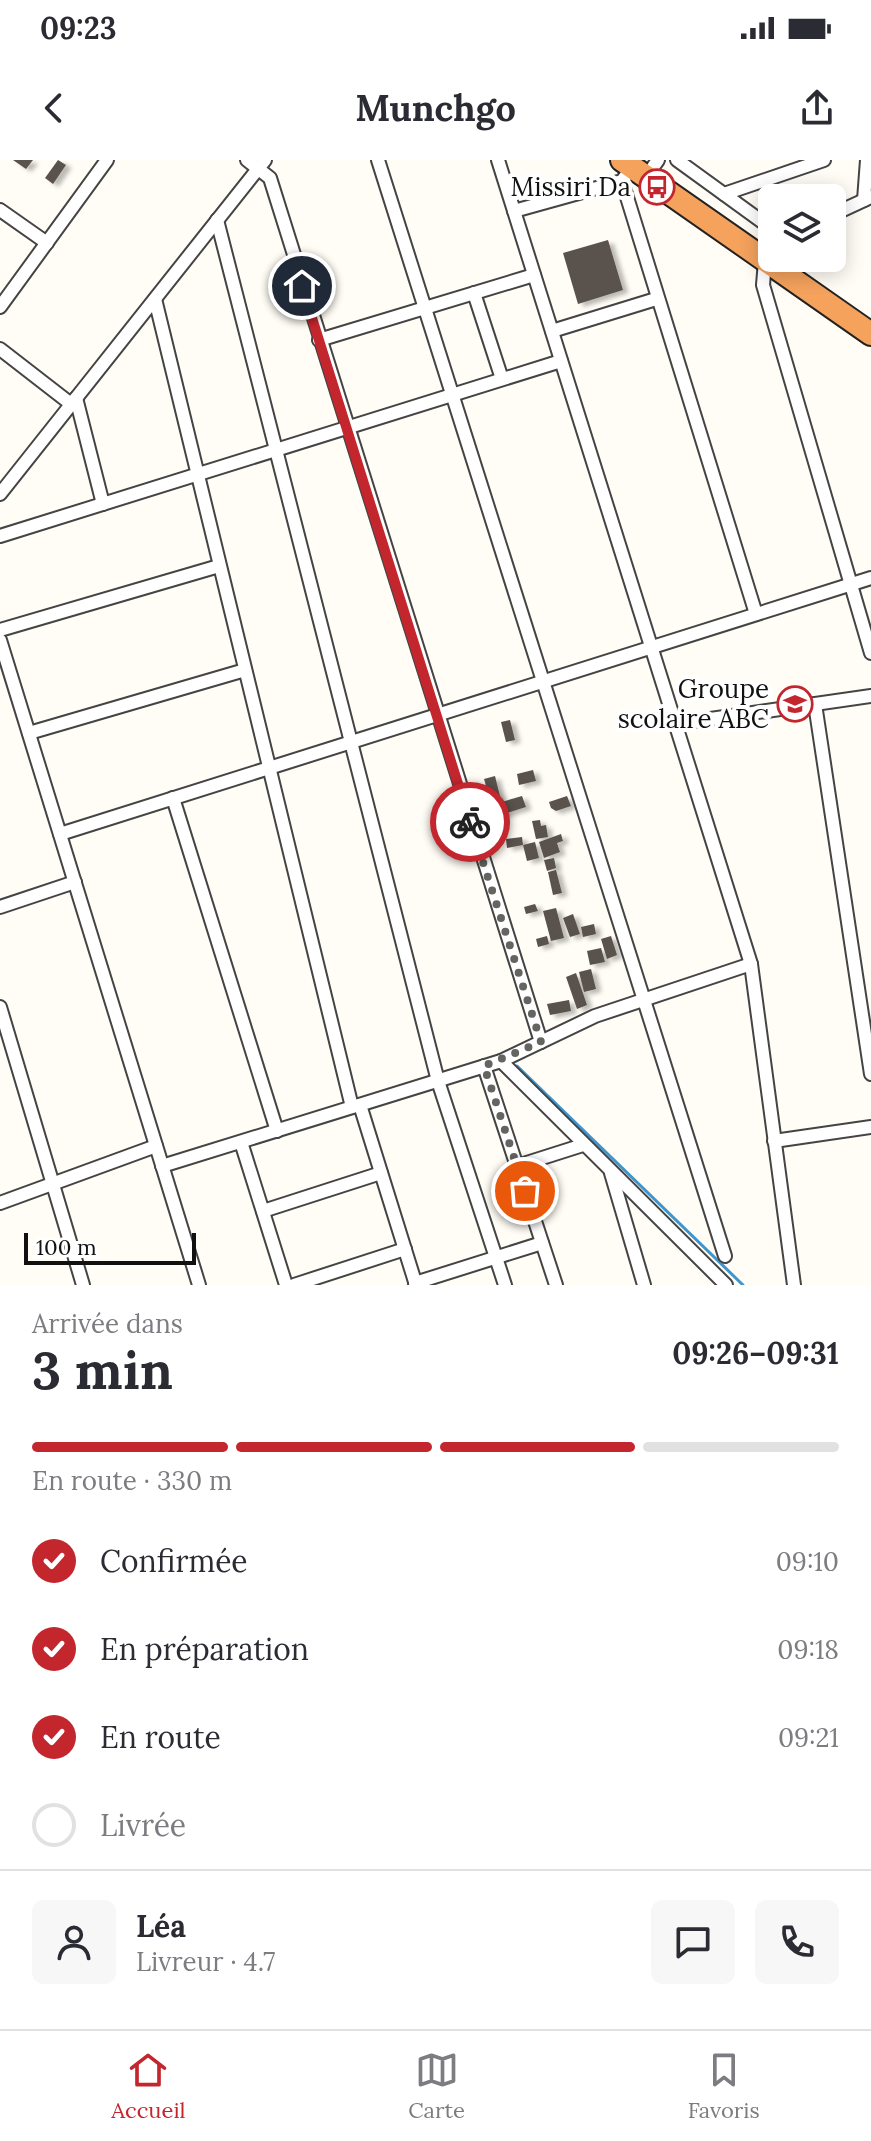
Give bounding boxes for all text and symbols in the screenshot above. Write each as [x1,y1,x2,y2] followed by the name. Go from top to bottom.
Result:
[40,9,117,47] text: 09:23
[355,85,516,131] text: Munchgo
[32,86,76,130] icon: back
[795,86,839,130] icon: share
[638,168,676,206] bus stop icon: Missiri Da
[510,170,631,203] place label: Missiri Da
[758,184,846,272] map controls
[758,184,846,272] button: layers
[268,252,336,320] pin
[280,264,324,308] icon: home
[618,672,769,735] place label: Groupe scolaire ABC
[776,685,814,723] school or university icon: Groupe scolaire ABC
[430,782,510,862] courier
[448,800,492,844] icon: bike
[491,1157,559,1225] pin
[503,1169,547,1213] icon: bag
[24,1229,196,1265] scale bar
[36,1233,97,1261] text: 100 m
[32,1307,183,1340] text: Arrivée dans
[672,1334,839,1372] text: 09:26–09:31
[32,1337,173,1403] text: 3 min
[32,1464,232,1497] text: En route · 330 m
[32,1539,76,1583] icon: check
[100,1542,248,1580] text: Confirmée
[776,1545,839,1578] text: 09:10
[32,1627,76,1671] icon: check
[100,1630,309,1668] text: En préparation
[777,1633,839,1666] text: 09:18
[32,1715,76,1759] icon: check
[100,1718,221,1756] text: En route
[778,1721,839,1754] text: 09:21
[100,1806,186,1844] text: Livrée
[32,1900,116,1984] button: person
[651,1900,735,1984] button: chat
[755,1900,839,1984] button: phone
[136,1907,186,1945] text: Léa
[136,1945,275,1978] text: Livreur · 4.7
[111,2048,186,2124] tab: Accueil
[408,2048,465,2124] tab: Carte
[688,2048,760,2124] tab: Favoris

